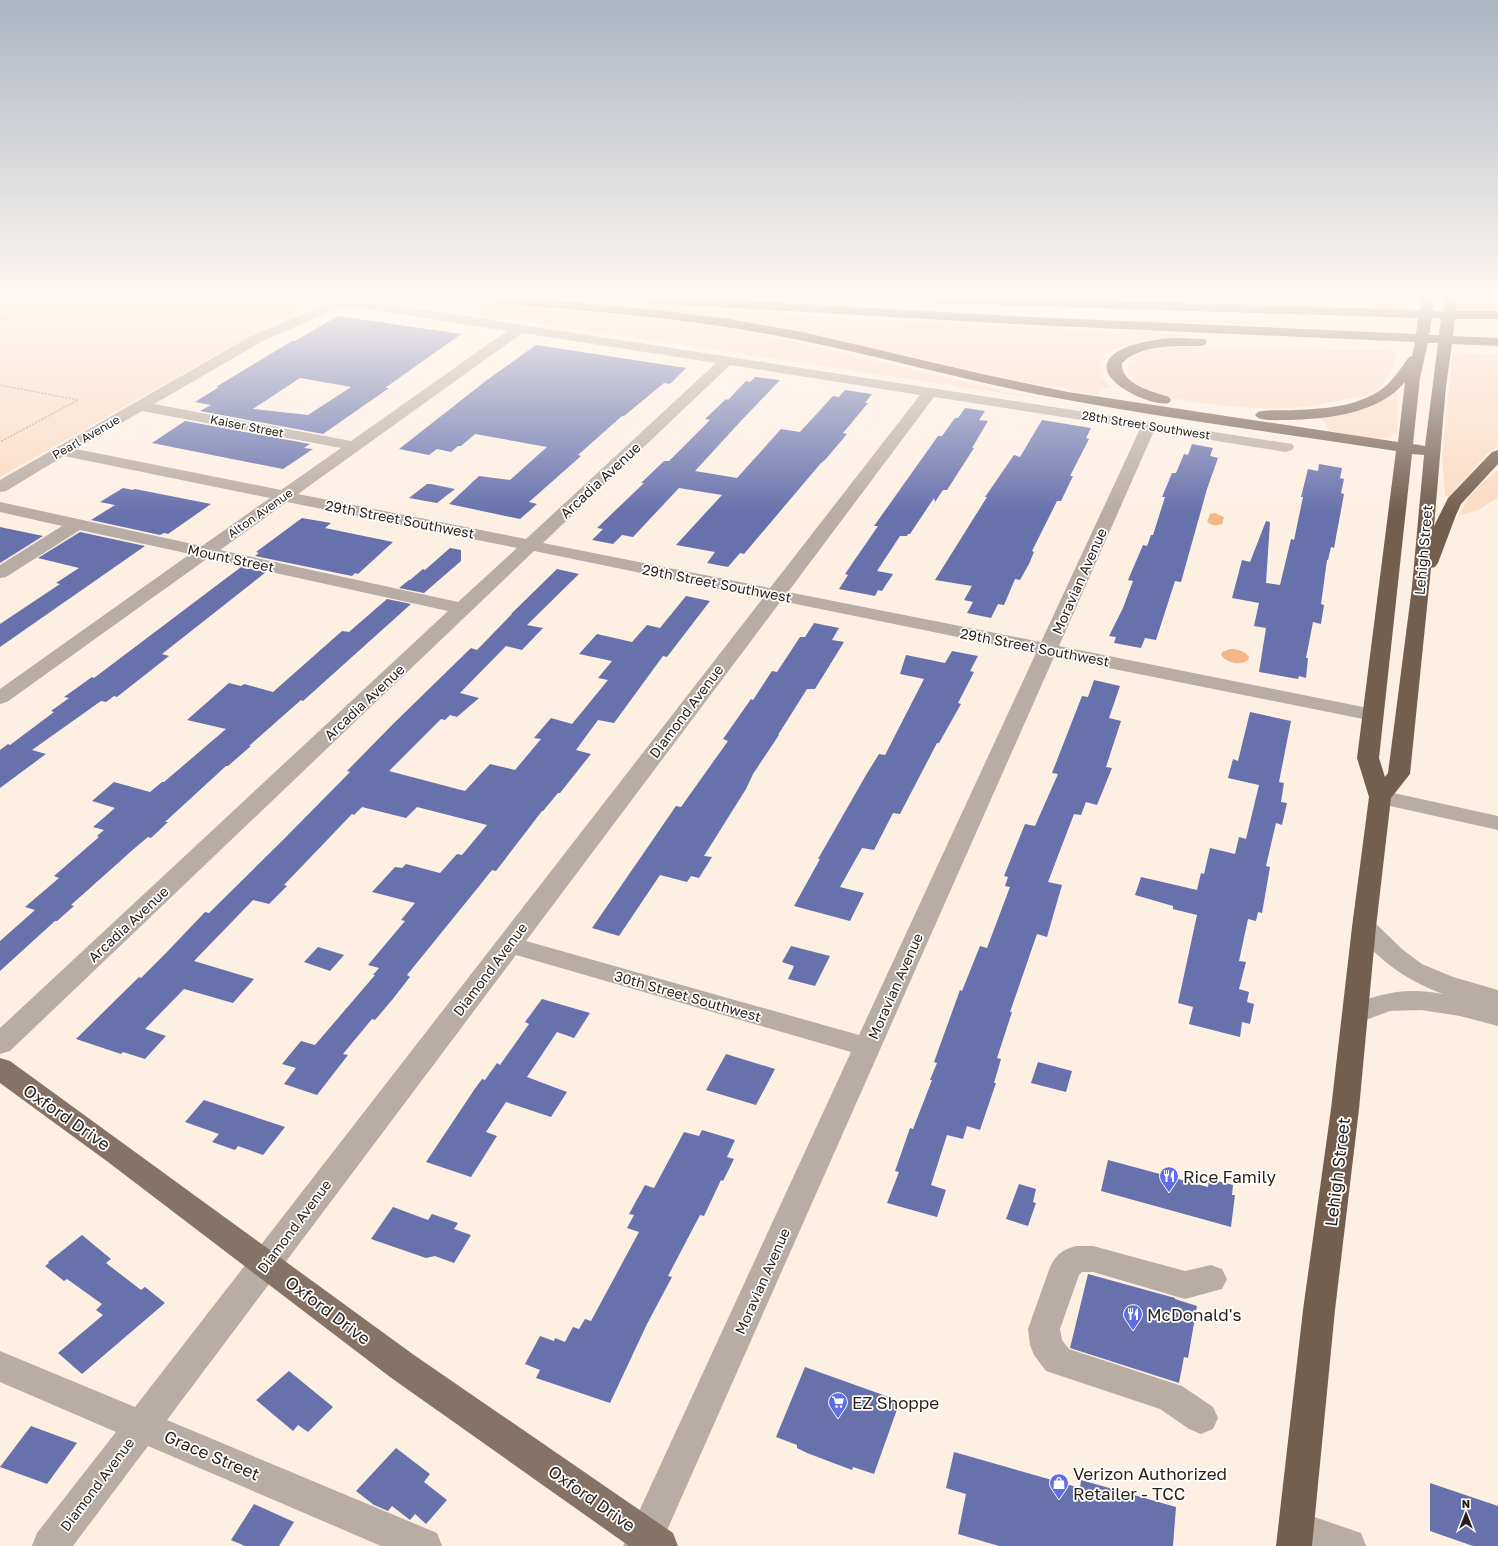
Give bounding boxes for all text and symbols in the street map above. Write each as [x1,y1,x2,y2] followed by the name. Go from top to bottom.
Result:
[1081,407,1212,443] street label: 28th Street Southwest
[50,412,122,462] street label: Pearl Avenue
[209,412,285,441] street label: Kaiser Street
[556,439,644,521] street label: Arcadia Avenue
[225,485,296,541] street label: Alton Avenue
[324,496,476,542] street label: 29th Street Southwest
[1411,504,1435,596] street label: Lehigh Street
[1048,525,1110,637] street label: Moravian Avenue
[186,541,276,575] street label: Mount Street
[641,560,793,606] street label: 29th Street Southwest
[959,624,1111,670] street label: 29th Street Southwest
[320,661,408,743] street label: Arcadia Avenue
[645,661,727,761] street label: Diamond Avenue
[84,883,172,965] street label: Arcadia Avenue
[449,919,531,1019] street label: Diamond Avenue
[864,930,926,1042] street label: Moravian Avenue
[613,967,763,1025] street label: 30th Street Southwest
[19,1079,115,1155] street label: Oxford Drive
[1320,1116,1354,1228] street label: Lehigh Street
[1158,1165,1180,1193] restaurant icon: Rice Family
[1183,1166,1277,1187] place label: Rice Family
[253,1176,335,1276] street label: Diamond Avenue
[731,1225,793,1337] street label: Moravian Avenue
[281,1271,375,1349] street label: Oxford Drive
[1122,1303,1144,1331] restaurant icon: McDonald's
[1147,1304,1242,1325] place label: McDonald's
[827,1391,849,1419] supermarket icon: EZ Shoppe
[852,1392,939,1413] place label: EZ Shoppe
[161,1425,263,1485] street label: Grace Street
[56,1434,138,1534] street label: Diamond Avenue
[544,1460,640,1536] street label: Oxford Drive
[1073,1463,1227,1504] place label: Verizon Authorized Retailer - TCC
[1048,1472,1070,1500] shop icon: Verizon Authorized Retailer - TCC
[1446,1494,1486,1534] north arrow
[1462,1497,1470,1510] text: N

